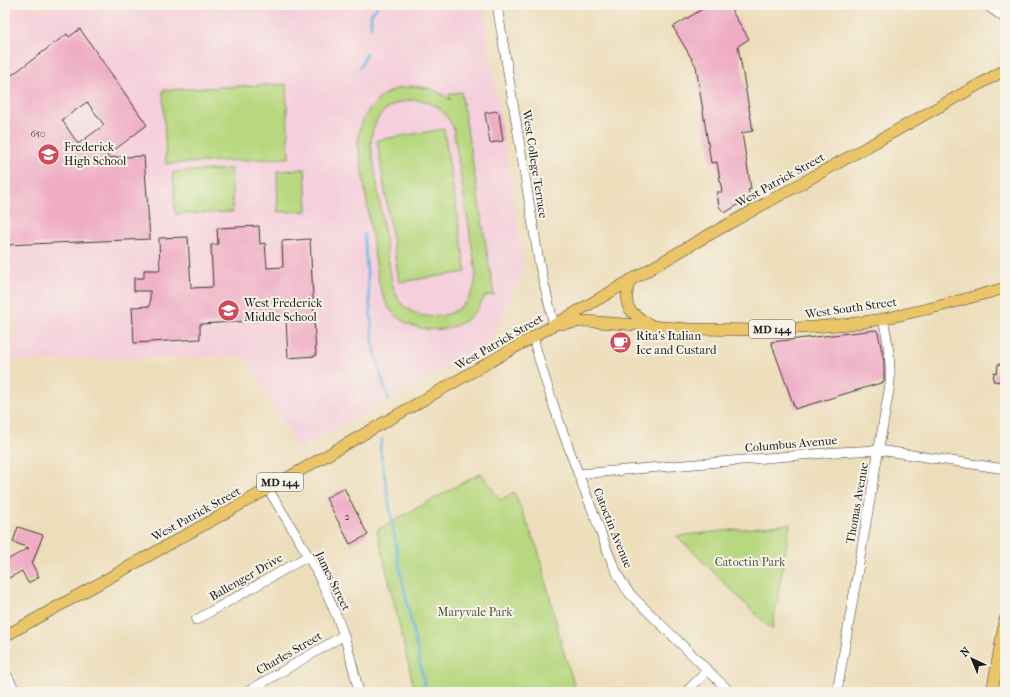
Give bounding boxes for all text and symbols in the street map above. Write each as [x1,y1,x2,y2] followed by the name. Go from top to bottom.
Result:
[519,108,551,219] street label: West College Terrace
[30,128,46,140] house number: 650
[64,140,127,168] place label: Frederick High School
[35,141,61,167] school or university icon: Frederick High School
[732,149,827,211] street label: West Patrick Street
[803,295,898,322] street label: West South Street
[243,296,323,324] place label: West Frederick Middle School
[215,297,241,323] school or university icon: West Frederick Middle School
[452,311,546,373] street label: West Patrick Street
[749,320,795,338] road number: MD 144
[636,329,717,357] place label: Rita's Italian Ice and Custard
[607,330,633,356] cafe icon: Rita's Italian Ice and Custard
[744,433,838,455] street label: Columbus Avenue
[843,461,871,545] street label: Thomas Avenue
[257,473,303,491] road number: MD 144
[148,483,243,545] street label: West Patrick Street
[591,486,636,570] street label: Catoctin Avenue
[344,511,350,523] house number: 2
[312,548,354,614] street label: James Street
[207,550,285,604] street label: Ballenger Drive
[715,555,786,569] park label: Catoctin Park
[437,605,513,619] park label: Maryvale Park
[254,628,325,677] street label: Charles Street
[952,639,992,679] north arrow
[958,644,973,660] text: N

